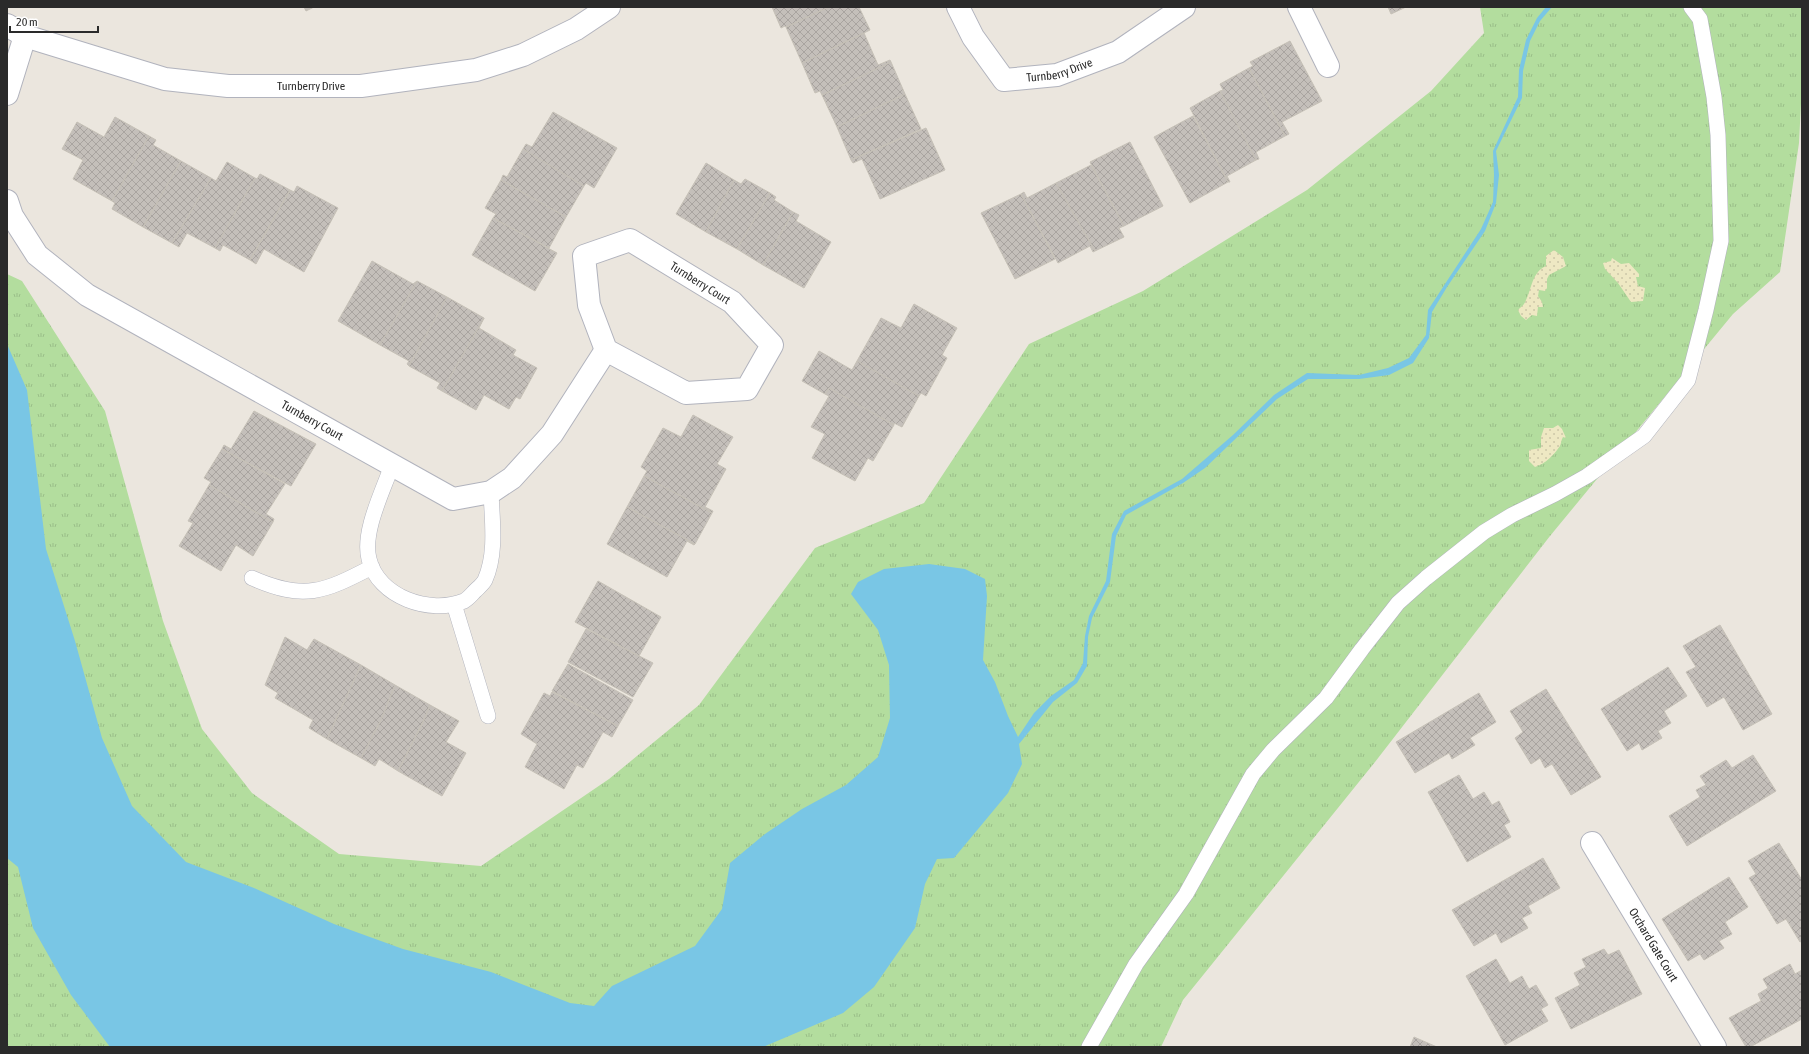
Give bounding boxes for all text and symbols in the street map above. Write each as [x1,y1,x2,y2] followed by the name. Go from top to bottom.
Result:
[10,8,98,34] scale bar
[16,15,38,29] text: 20 m
[1026,55,1094,85] street label: Turnberry Drive
[277,79,345,93] street label: Turnberry Drive
[667,259,733,307] street label: Turnberry Court
[279,398,346,444] street label: Turnberry Court
[1626,906,1681,985] street label: Orchard Gate Court

